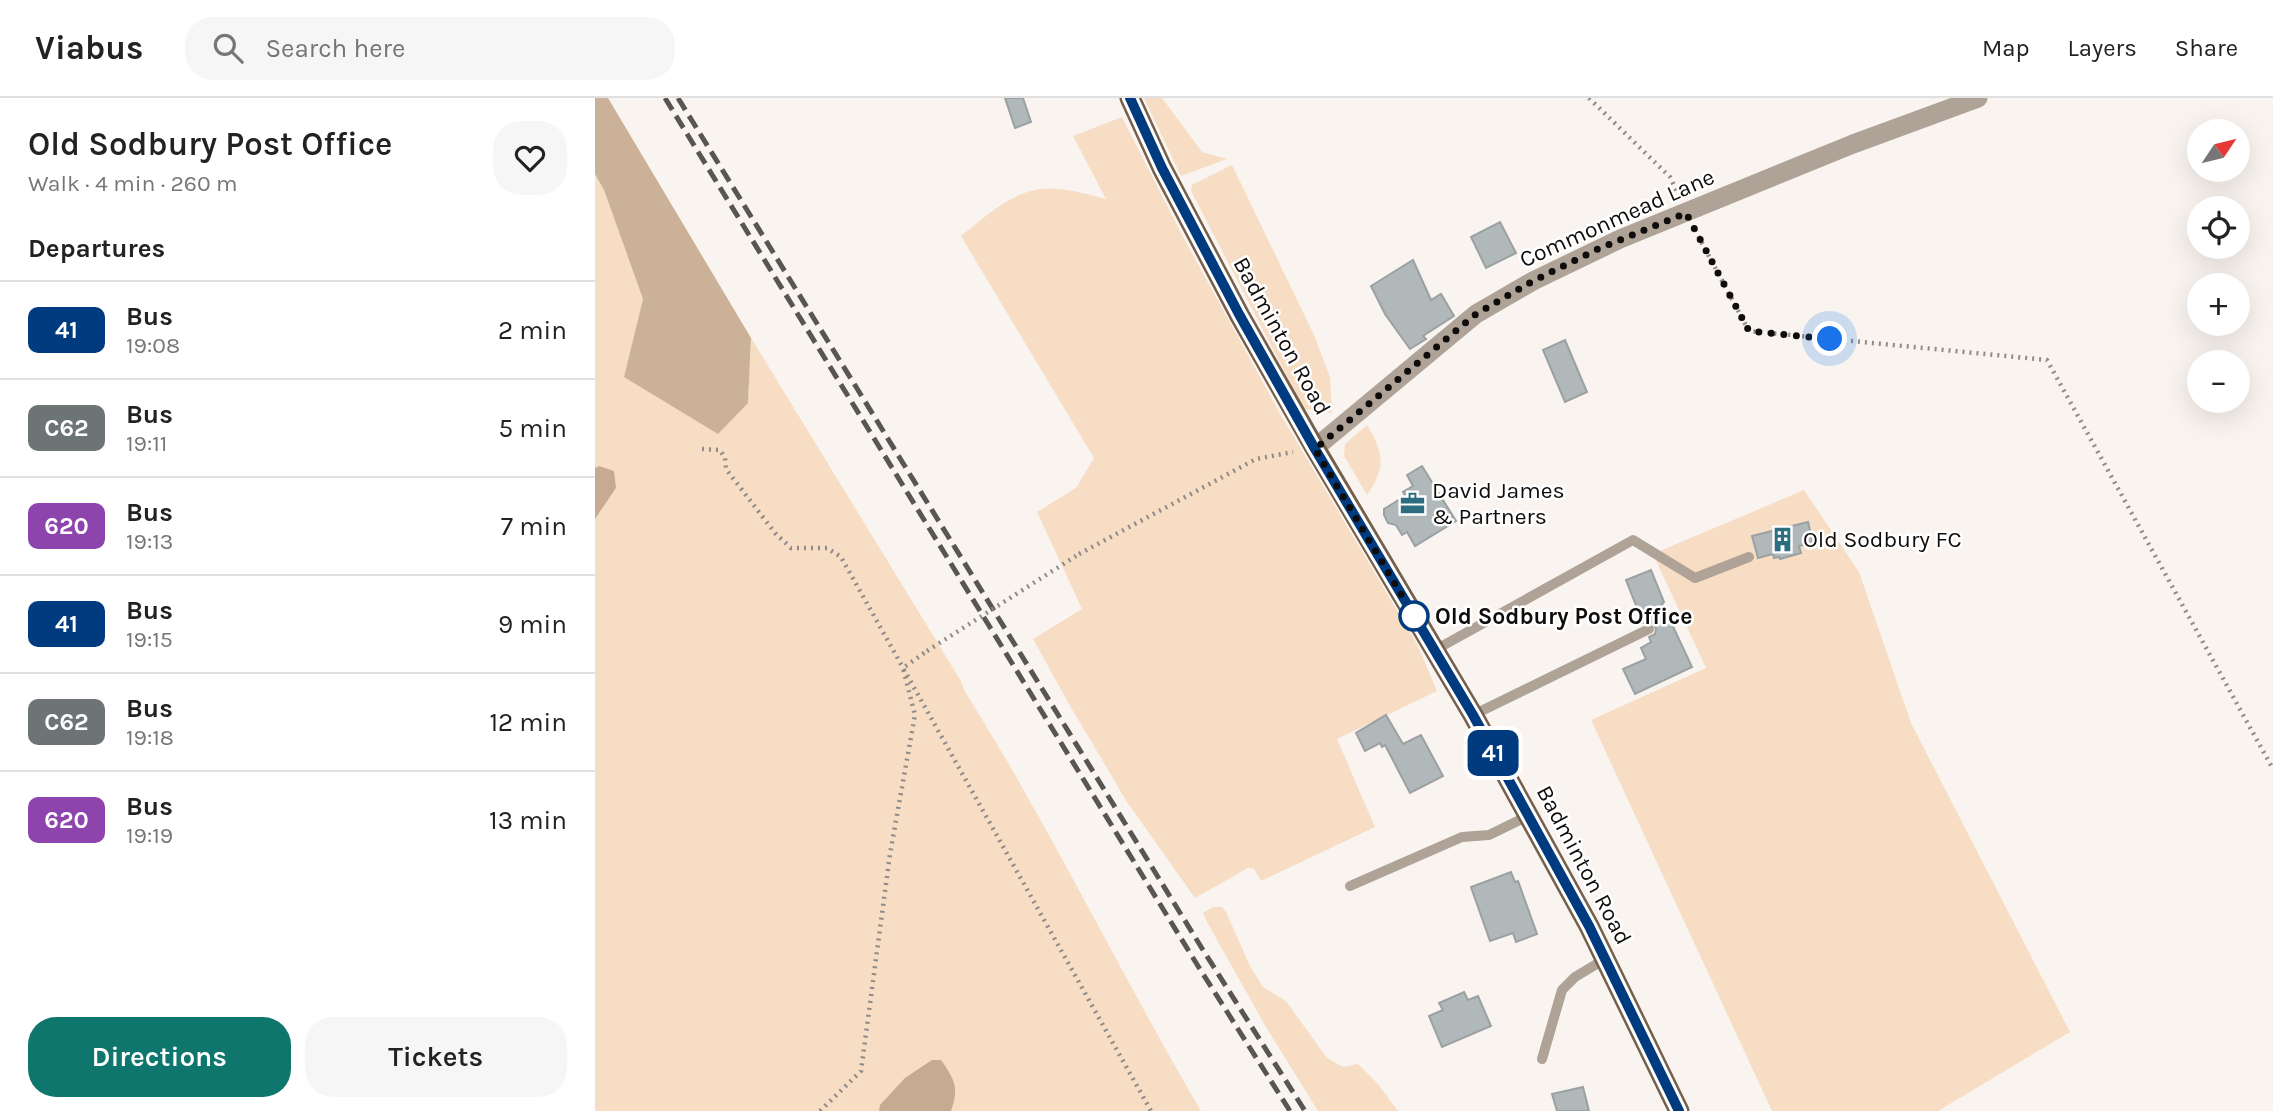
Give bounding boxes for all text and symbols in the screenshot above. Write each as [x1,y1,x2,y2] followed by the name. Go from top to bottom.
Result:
[185,17,675,80] search box
[35,29,143,67] text: Viabus
[209,29,247,67] icon: search
[265,33,405,64] text: Search here
[1982,34,2030,62] text: Map
[2068,34,2137,62] text: Layers
[2175,34,2238,62] text: Share
[2187,119,2251,182] north arrow
[2187,119,2250,413] map controls
[493,121,567,195] button: heart
[28,125,392,163] text: Old Sodbury Post Office
[1515,163,1719,273] street label: Commonmead Lane
[28,170,238,197] text: Walk · 4 min · 260 m
[2187,196,2250,259] button: locate
[28,233,165,264] text: Departures
[1227,252,1337,420] street label: Badminton Road
[2187,273,2250,336] button: +
[126,301,173,332] text: Bus
[498,315,567,346] text: 2 min
[55,316,78,344] text: 41
[1812,321,1847,356] your location
[126,332,180,359] text: 19:08
[2187,350,2250,413] button: −
[126,399,173,430] text: Bus
[498,413,567,444] text: 5 min
[44,414,89,442] text: C62
[126,430,167,457] text: 19:11
[1432,477,1565,530] place label: David James & Partners
[1398,489,1426,517] office icon: David James & Partners
[126,497,173,528] text: Bus
[501,511,567,542] text: 7 min
[44,512,89,540] text: 620
[1769,525,1797,553] building icon: Old Sodbury FC
[1803,526,1962,553] place label: Old Sodbury FC
[126,528,173,555] text: 19:13
[126,595,173,626] text: Bus
[1399,601,1429,631] marker: Old Sodbury Post Office
[1435,603,1692,630] place label: Old Sodbury Post Office
[498,609,567,640] text: 9 min
[55,610,78,638] text: 41
[126,626,173,653] text: 19:15
[126,693,173,724] text: Bus
[489,707,567,738] text: 12 min
[44,708,89,736] text: C62
[126,724,174,751] text: 19:18
[1461,730,1525,776] line badge: 41
[1482,739,1504,767] text: 41
[1531,781,1637,949] street label: Badminton Road
[126,791,173,822] text: Bus
[489,805,567,836] text: 13 min
[44,806,89,834] text: 620
[126,822,173,849] text: 19:19
[28,1017,291,1097] button: Directions
[305,1017,567,1097] button: Tickets

